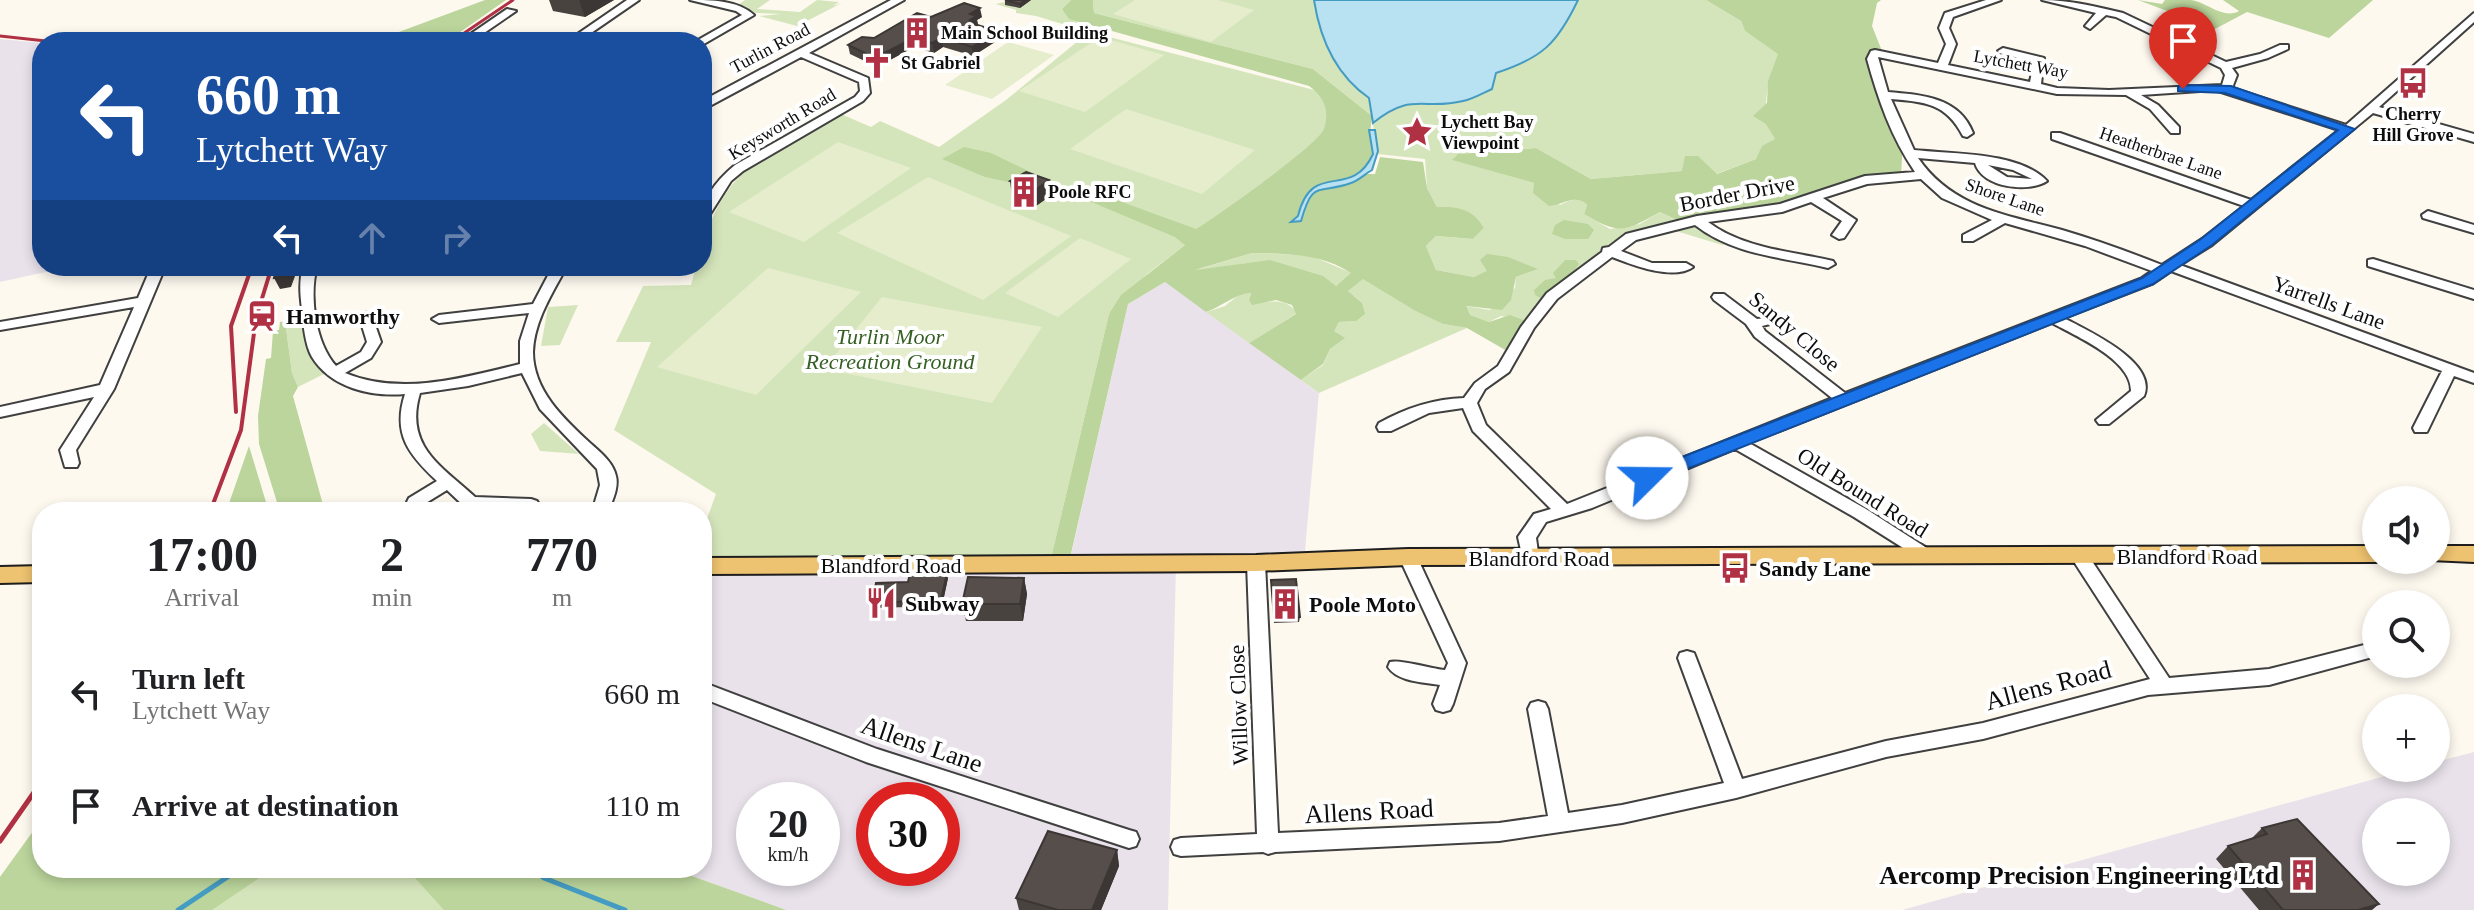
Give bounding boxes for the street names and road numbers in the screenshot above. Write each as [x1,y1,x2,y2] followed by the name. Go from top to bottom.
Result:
[727,19,813,77] street label: Turlin Road
[1972,46,2070,82] street label: Lytchett Way
[725,84,839,164] street label: Keysworth Road
[2097,123,2225,183] street label: Heatherbrae Lane
[1677,170,1797,217] street label: Border Drive
[1963,174,2047,220] street label: Shore Lane
[2269,271,2389,334] street label: Yarrells Lane
[1744,286,1845,377] street label: Sandy Close
[1793,442,1933,543] street label: Old Bound Road
[2116,544,2258,569] street label: Blandford Road
[1468,546,1610,571] street label: Blandford Road
[820,553,962,578] street label: Blandford Road
[1224,644,1253,766] street label: Willow Close
[1982,655,2114,716] street label: Allens Road
[857,710,986,779] street label: Allens Lane
[1304,794,1434,829] street label: Allens Road

